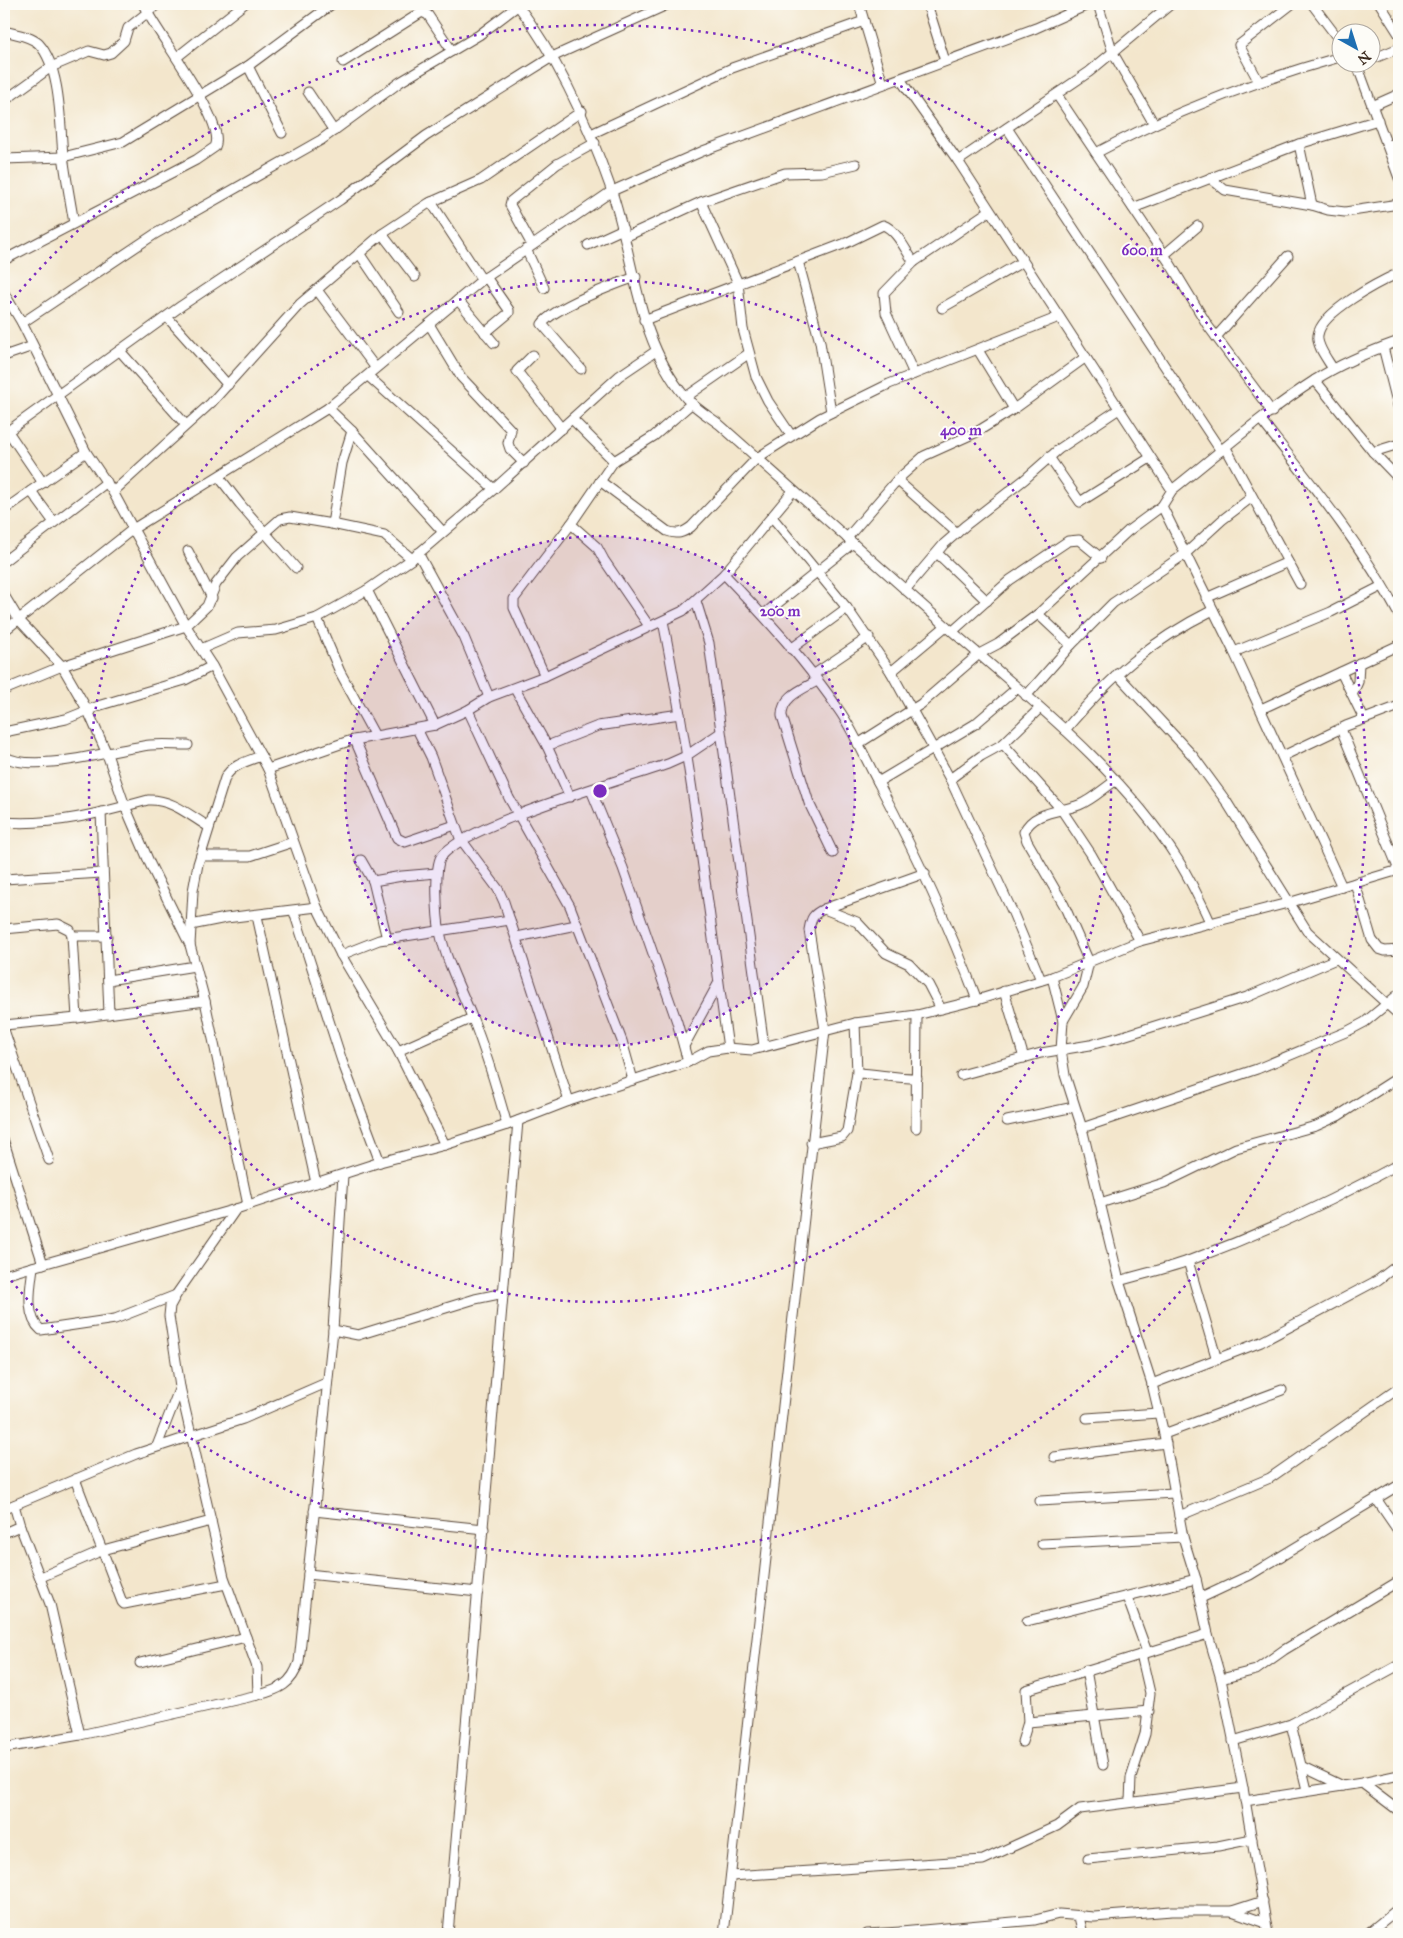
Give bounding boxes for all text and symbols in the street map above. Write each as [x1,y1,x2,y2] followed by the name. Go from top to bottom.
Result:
[1330,22,1380,72] north arrow
[1354,47,1374,68] text: N
[1122,241,1163,259] text: 600 m
[940,421,982,440] text: 400 m
[760,602,801,620] text: 200 m
[591,782,609,800] centre of rings

